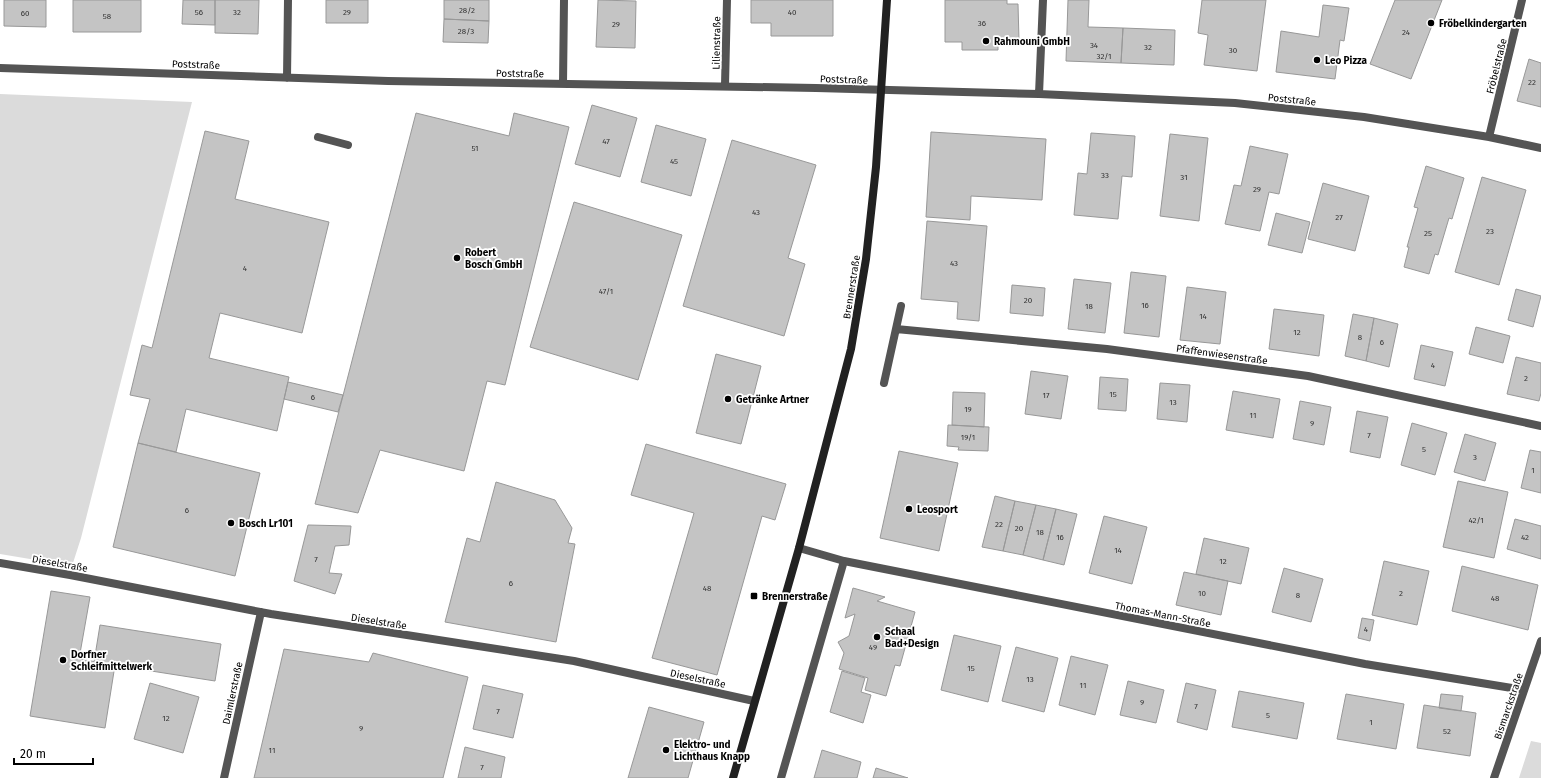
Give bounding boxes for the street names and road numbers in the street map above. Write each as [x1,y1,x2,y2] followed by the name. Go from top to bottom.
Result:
[711,16,723,70] street label: Lilienstraße
[1484,37,1510,95] street label: Fröbelstraße
[172,58,220,72] street label: Poststraße
[496,68,544,80] street label: Poststraße
[820,73,868,87] street label: Poststraße
[1267,92,1317,108] street label: Poststraße
[841,254,863,320] street label: Brennerstraße
[1175,343,1268,367] street label: Pfaffenwiesenstraße
[31,553,89,575] street label: Dieselstraße
[1114,600,1212,630] street label: Thomas-Mann-Straße
[350,612,408,632] street label: Dieselstraße
[220,661,245,726] street label: Daimlerstraße
[669,667,727,691] street label: Dieselstraße
[1492,671,1526,741] street label: Bismarckstraße

